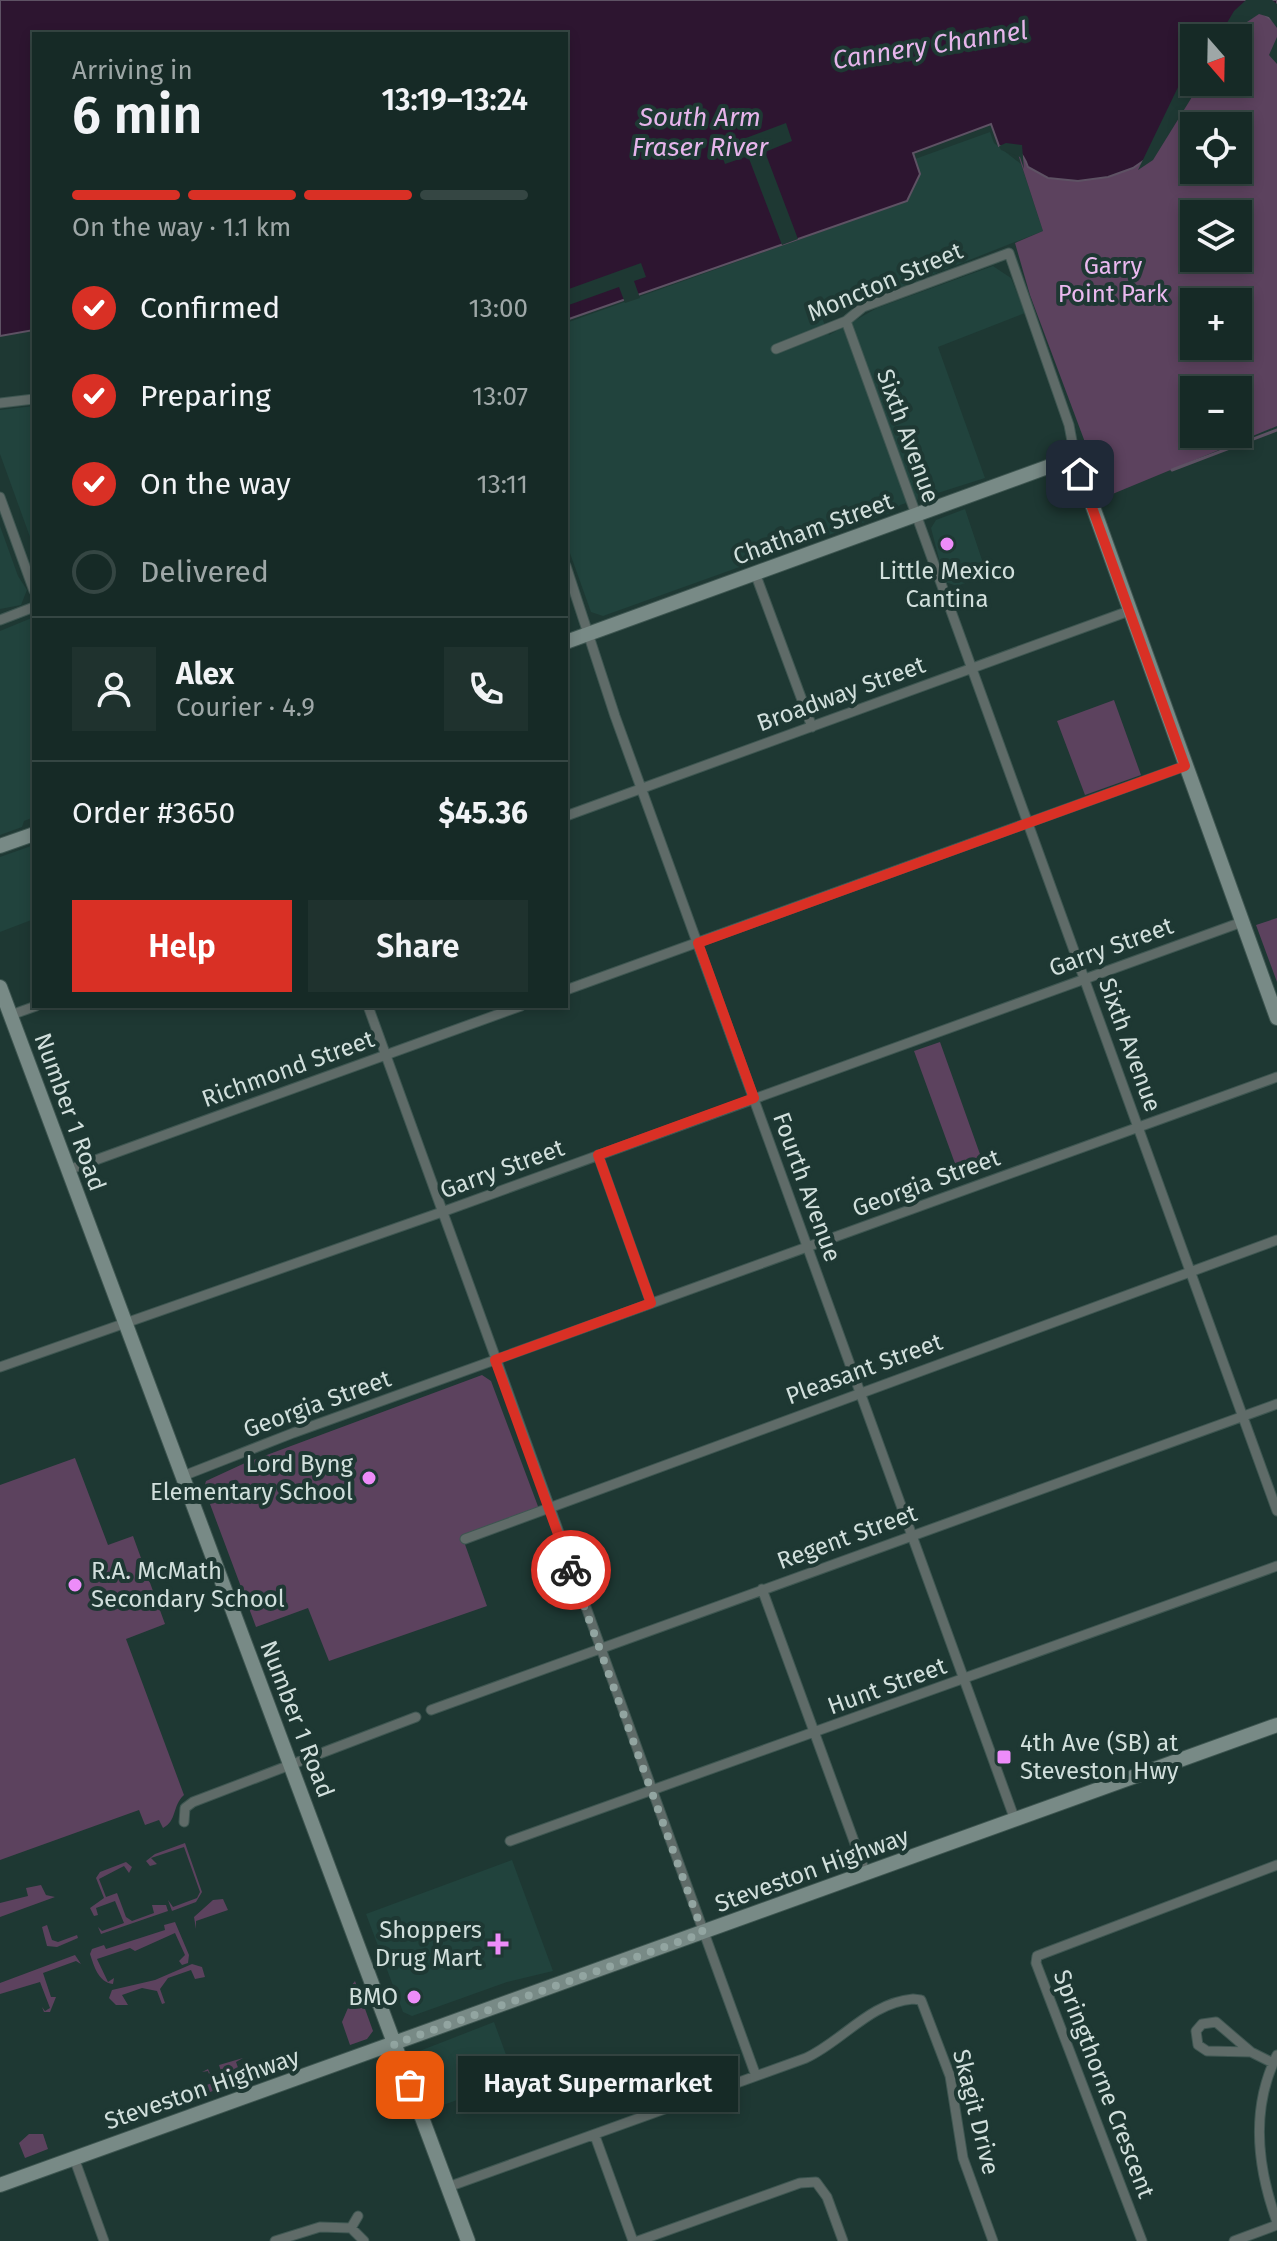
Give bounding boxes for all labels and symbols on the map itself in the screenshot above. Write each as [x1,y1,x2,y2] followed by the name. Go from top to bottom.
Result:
[830,15,1030,76] water label: Cannery Channel
[1180,24,1252,96] north arrow
[632,102,769,163] water label: South Arm Fraser River
[803,237,967,327] street label: Moncton Street
[1058,252,1169,308] park label: Garry Point Park
[871,365,945,507] street label: Sixth Avenue
[1046,440,1114,508] pin
[729,487,897,571] street label: Chatham Street
[938,535,956,553] marker: Little Mexico Cantina
[878,557,1016,613] place label: Little Mexico Cantina
[753,650,929,737] street label: Broadway Street
[1045,911,1177,982] street label: Garry Street
[1093,974,1167,1116] street label: Sixth Avenue
[198,1025,378,1113] street label: Richmond Street
[28,1029,112,1195] street label: Number 1 Road
[767,1108,847,1266] street label: Fourth Avenue
[436,1133,568,1204] street label: Garry Street
[848,1143,1004,1223] street label: Georgia Street
[782,1328,946,1410] street label: Pleasant Street
[239,1364,395,1444] street label: Georgia Street
[150,1450,354,1506] place label: Lord Byng Elementary School
[360,1469,378,1487] marker: Lord Byng Elementary School
[773,1499,921,1575] street label: Regent Street
[531,1530,611,1610] courier
[91,1557,285,1613] place label: R.A. McMath Secondary School
[66,1576,84,1594] marker: R.A. McMath Secondary School
[254,1637,340,1801] street label: Number 1 Road
[824,1651,951,1720] street label: Hunt Street
[1020,1729,1179,1785] place label: 4th Ave (SB) at Steveston Hwy
[995,1748,1013,1766] marker: 4th Ave (SB) at Steveston Hwy
[711,1822,913,1918] street label: Steveston Highway
[375,1916,482,1972] place label: Shoppers Drug Mart
[489,1935,507,1953] marker: Shoppers Drug Mart
[1048,1966,1161,2202] street label: Springthorne Crescent
[348,1983,398,2011] place label: BMO
[405,1988,423,2006] marker: BMO
[101,2042,303,2135] street label: Steveston Highway
[947,2046,1005,2178] street label: Skagit Drive
[376,2051,444,2119] pin
[458,2057,738,2113] callout: Hayat Supermarket

